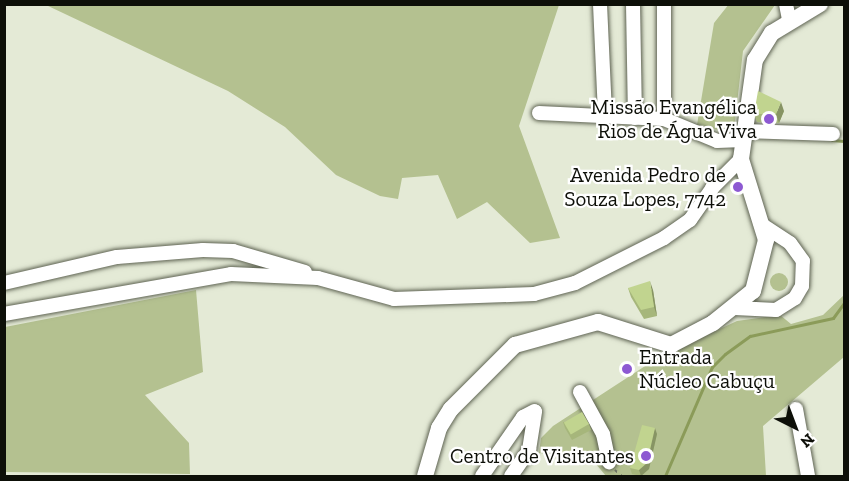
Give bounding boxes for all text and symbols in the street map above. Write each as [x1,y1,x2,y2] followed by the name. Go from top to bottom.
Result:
[591,94,757,144] place label: Missão Evangélica Rios de Água Viva
[762,112,776,126] marker: Missão Evangélica Rios de Água Viva
[564,162,726,212] place label: Avenida Pedro de Souza Lopes, 7742
[731,180,745,194] marker: Avenida Pedro de Souza Lopes, 7742
[639,344,775,394] place label: Entrada Núcleo Cabuçu
[620,362,634,376] marker: Entrada Núcleo Cabuçu
[765,397,825,457] north arrow
[797,430,818,452] text: N
[449,443,634,469] place label: Centro de Visitantes
[639,449,653,463] marker: Centro de Visitantes

